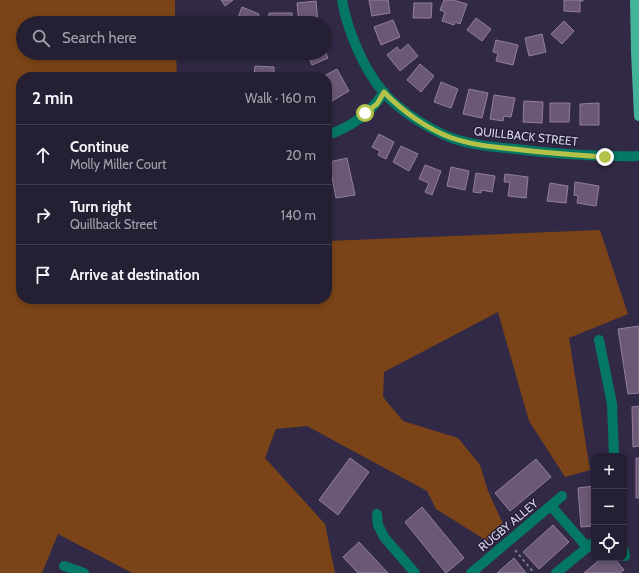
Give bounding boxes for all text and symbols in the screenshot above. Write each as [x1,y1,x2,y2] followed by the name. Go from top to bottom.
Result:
[16,16,332,60] search box
[30,27,52,49] icon: search
[62,29,137,47] text: Search here
[32,88,73,108] text: 2 min
[245,90,316,106] text: Walk · 160 m
[356,104,374,122] route start
[473,123,579,149] street label: QUILLBACK STREET
[70,138,129,156] text: Continue
[32,144,54,166] icon: ahead
[286,147,316,163] text: 20 m
[596,148,614,166] route end
[70,156,166,172] text: Molly Miller Court
[70,198,131,216] text: Turn right
[32,204,54,226] icon: right
[281,207,316,223] text: 140 m
[70,216,157,232] text: Quillback Street
[32,264,54,286] icon: arrive
[70,266,200,284] text: Arrive at destination
[591,453,627,561] map controls
[591,453,627,489] button: +
[591,489,627,525] button: −
[475,496,541,554] street label: RUGBY ALLEY
[591,525,627,561] button: locate

